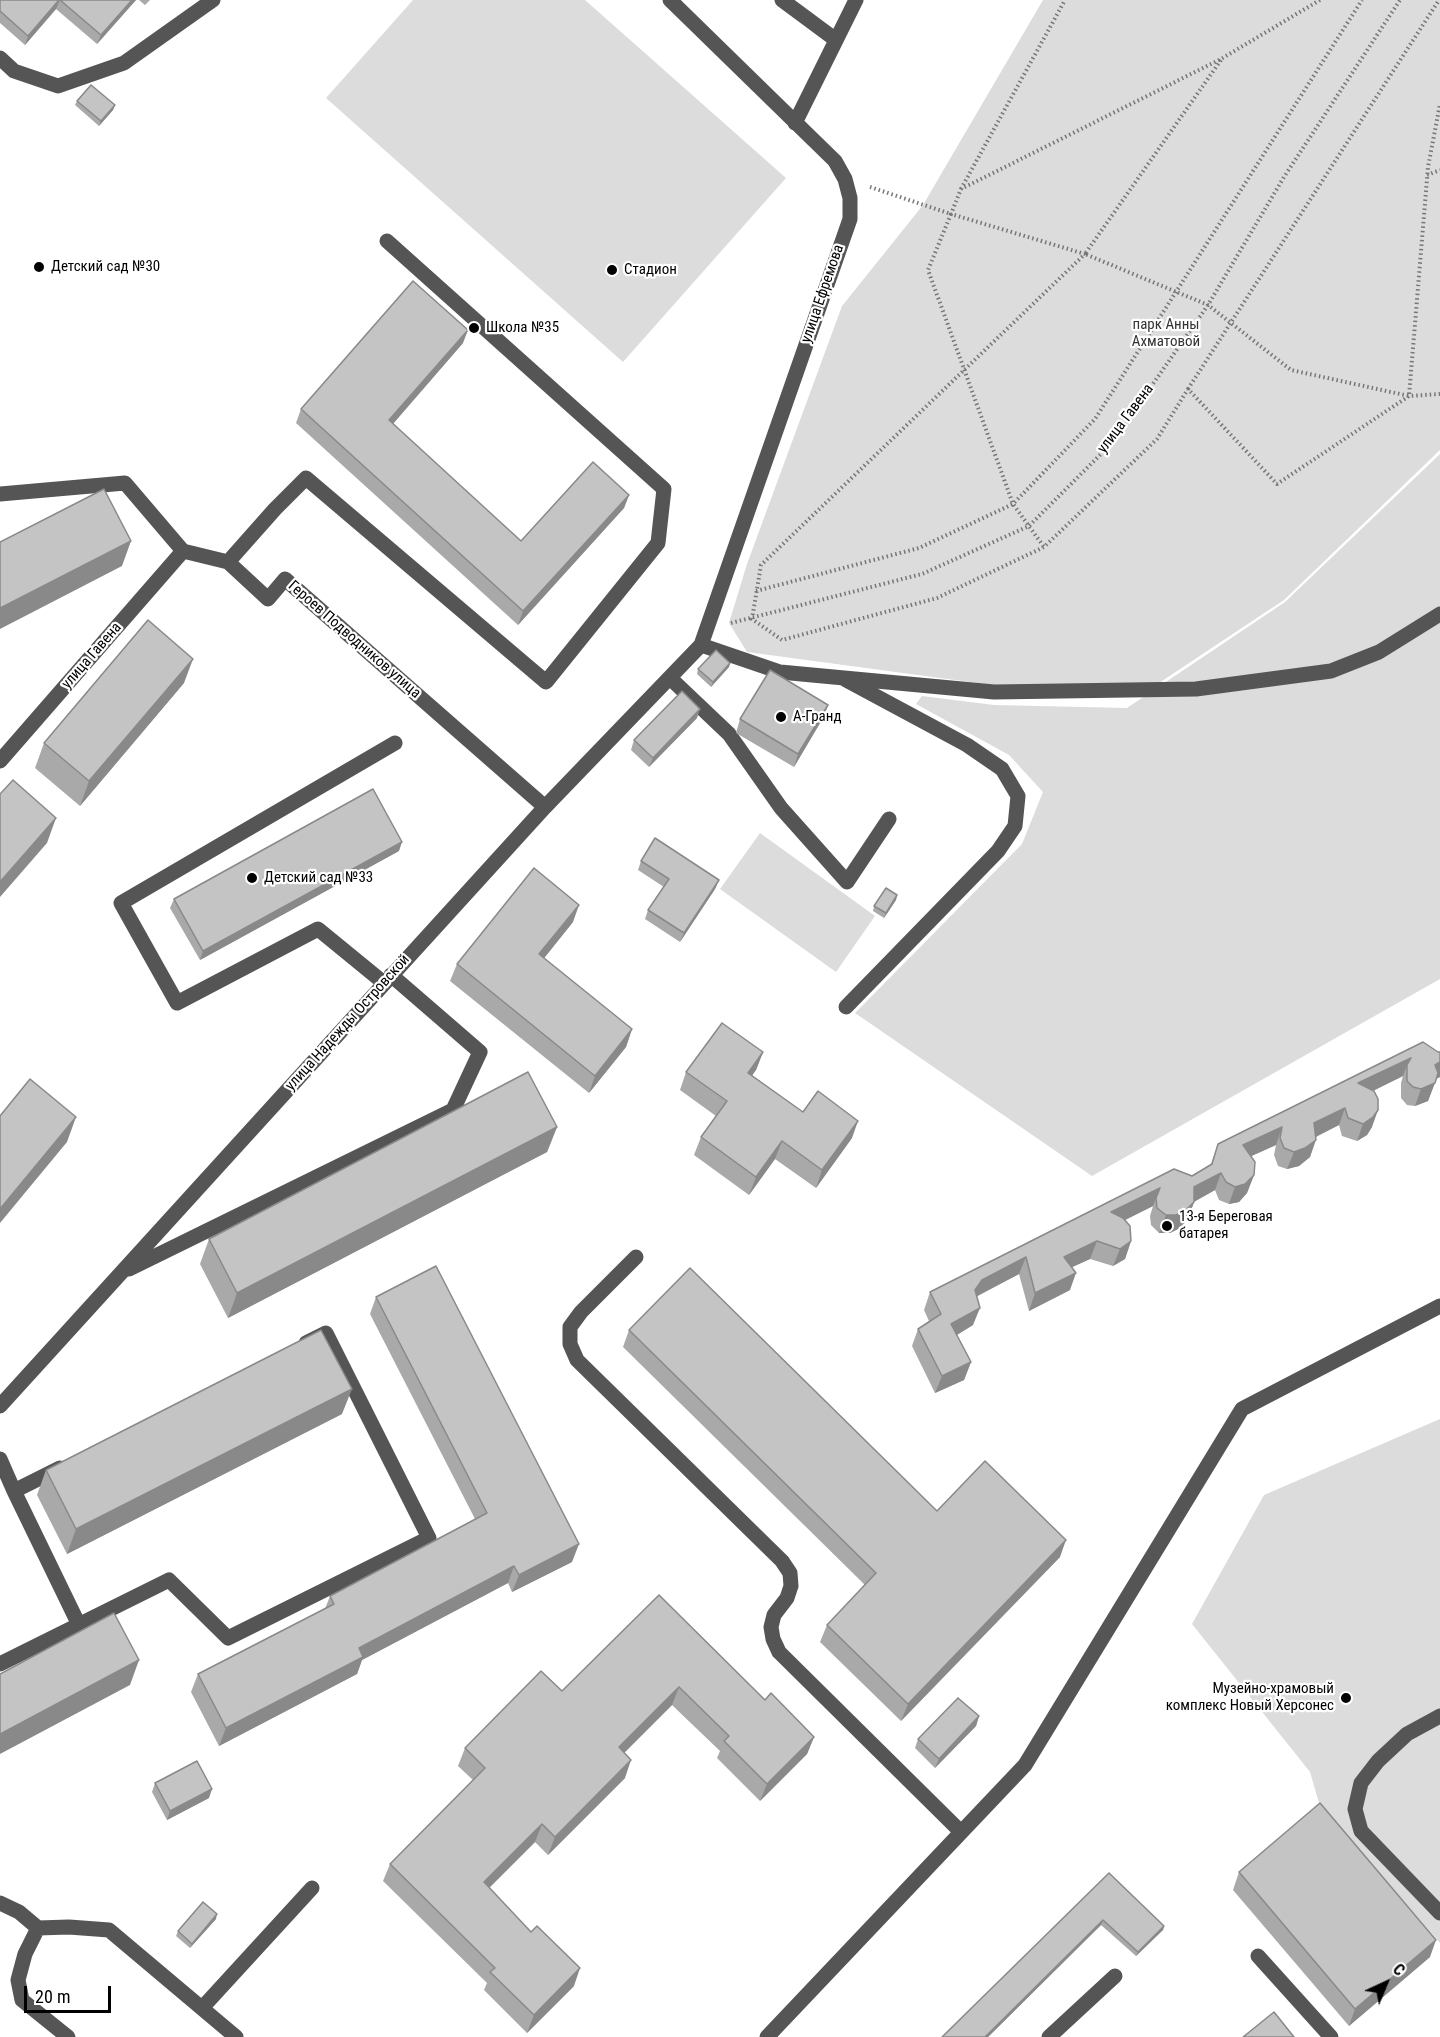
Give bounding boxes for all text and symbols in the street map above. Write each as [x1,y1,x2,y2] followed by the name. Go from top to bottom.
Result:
[798,242,848,346] street label: улица Ефремова
[51,258,160,276] place label: Детский сад №30
[32,260,46,274] marker: Детский сад №30
[624,261,677,279] place label: Стадион
[605,263,619,277] marker: Стадион
[1132,316,1200,351] park label: парк Анны Ахматовой
[486,319,559,337] place label: Школа №35
[467,321,481,335] marker: Школа №35
[1094,381,1158,457] street label: улица Гавена
[284,577,424,703] street label: Героев Подводников улица
[58,619,126,693] street label: улица Гавена
[793,708,841,726] place label: А-Гранд
[774,710,788,724] marker: А-Гранд
[264,869,373,887] place label: Детский сад №33
[245,871,259,885] marker: Детский сад №33
[282,951,414,1095] street label: улица Надежды Островской
[1179,1208,1273,1243] place label: 13-я Береговая батарея
[1160,1219,1174,1233] marker: 13-я Береговая батарея
[1166,1680,1334,1715] place label: Музейно-храмовый комплекс Новый Херсонес
[1339,1691,1353,1705] marker: Музейно-храмовый комплекс Новый Херсонес
[1356,1953,1416,2013] north arrow
[1389,1960,1409,1980] text: С
[27,1974,114,2012] scale bar
[35,1986,70,2007] text: 20 m

